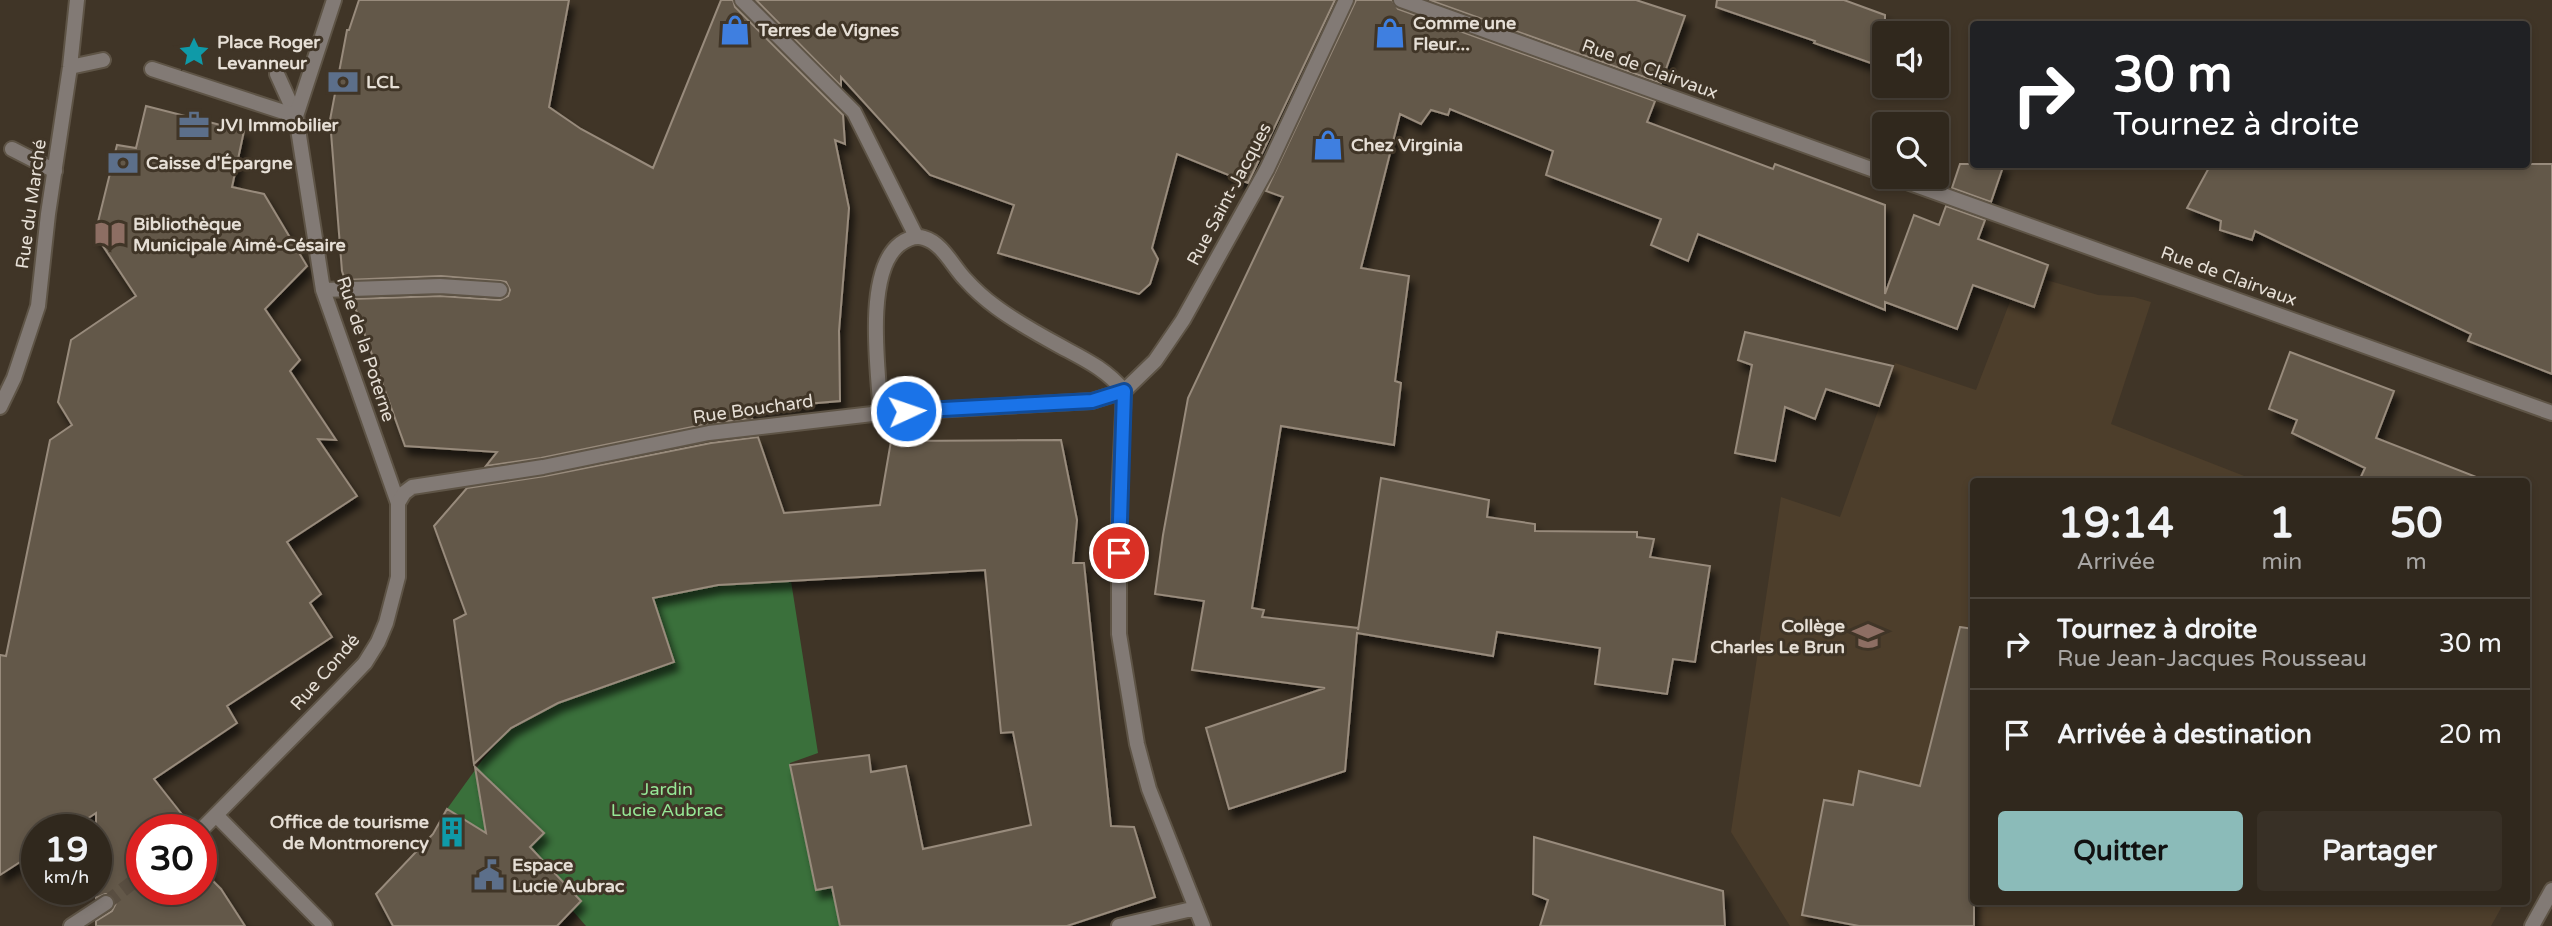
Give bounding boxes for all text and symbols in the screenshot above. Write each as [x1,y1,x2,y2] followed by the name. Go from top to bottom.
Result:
[1413,12,1516,55] place label: Comme une Fleur...
[718,13,752,47] shop icon: Terres de Vignes
[1373,16,1407,50] shop icon: Comme une Fleur...
[757,19,900,41] place label: Terres de Vignes
[1872,21,1949,189] map controls
[1872,21,1949,98] button: sound
[217,31,321,74] place label: Place Roger Levanneur
[1579,34,1721,104] street label: Rue de Clairvaux
[177,35,211,69] place icon: Place Roger Levanneur
[2113,46,2232,105] text: 30 m
[1998,49,2089,140] icon: right
[326,65,360,99] bank icon: LCL
[366,71,400,93] place label: LCL
[2113,106,2359,144] text: Tournez à droite
[177,108,211,142] office icon: JVI Immobilier
[1872,112,1949,189] button: search
[216,114,340,136] place label: JVI Immobilier
[1182,119,1276,269] street label: Rue Saint-Jacques
[1311,128,1345,162] shop icon: Chez Virginia
[1351,134,1463,156] place label: Chez Virginia
[11,138,51,270] street label: Rue du Marché
[106,146,140,180] bank icon: Caisse d'Épargne
[146,152,293,174] place label: Caisse d'Épargne
[133,213,346,256] place label: Bibliothèque Municipale Aimé-Césaire
[93,217,127,251] library icon: Bibliothèque Municipale Aimé-Césaire
[2158,241,2300,311] street label: Rue de Clairvaux
[332,273,400,425] street label: Rue de la Poterne
[869,374,943,448] position arrow
[691,390,815,428] street label: Rue Bouchard
[2057,498,2174,549] text: 19:14
[2269,498,2295,549] text: 1
[2390,498,2443,549] text: 50
[1089,523,1149,583] pin
[1100,534,1138,572] icon: arrive
[2076,548,2155,576] text: Arrivée
[2261,548,2302,576] text: min
[2406,548,2427,576] text: m
[2057,614,2257,645] text: Tournez à droite
[1710,615,1845,658] place label: Collège Charles Le Brun
[1851,619,1885,653] school or university icon: Collège Charles Le Brun
[1998,625,2036,663] icon: right
[2439,628,2502,659] text: 30 m
[286,629,364,715] street label: Rue Condé
[2057,645,2367,673] text: Rue Jean-Jacques Rousseau
[1998,716,2036,754] icon: arrive
[2057,719,2312,750] text: Arrivée à destination
[2439,719,2502,750] text: 20 m
[611,778,723,821] park label: Jardin Lucie Aubrac
[270,811,429,854] place label: Office de tourisme de Montmorency
[1998,811,2243,891] button: Quitter
[2257,811,2502,891] button: Partager
[126,814,217,905] speed limit sign: 30
[435,815,469,849] building icon: Office de tourisme de Montmorency
[45,829,88,871] text: 19
[512,854,625,897] place label: Espace Lucie Aubrac
[472,858,506,892] public building icon: Espace Lucie Aubrac
[44,866,89,888] text: km/h

